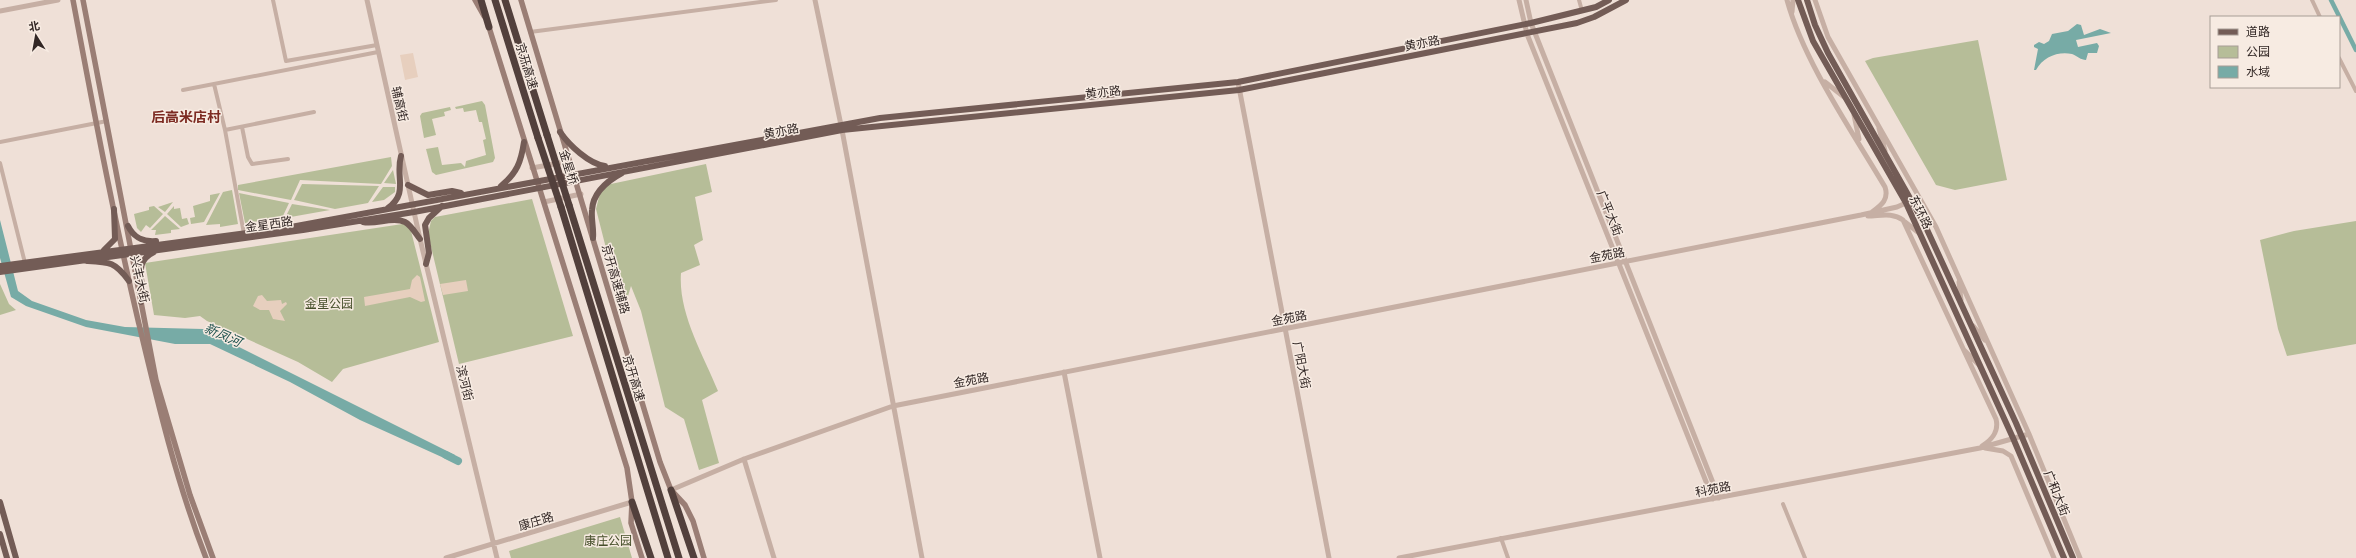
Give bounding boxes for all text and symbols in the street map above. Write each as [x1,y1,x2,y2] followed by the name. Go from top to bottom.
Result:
[16,16,56,56] north arrow
[2210,16,2340,88] legend
[27,17,41,35] text: 北
[2246,23,2270,40] text: 道路
[1403,31,1441,55] street label: 黄亦路
[512,41,542,91] street label: 京开高速
[2246,43,2270,60] text: 公园
[2246,63,2270,80] text: 水域
[1084,82,1122,102] street label: 黄亦路
[388,85,412,123] street label: 辅高街
[151,107,221,127] district label: 后高米店村
[762,119,800,143] street label: 黄亦路
[555,147,583,187] street label: 金星桥
[1593,188,1627,238] street label: 广平大街
[1905,192,1937,232] street label: 东环路
[244,212,294,236] street label: 金星西路
[598,242,634,316] street label: 京开高速辅路
[1588,243,1626,267] street label: 金苑路
[126,254,154,304] street label: 兴丰大街
[305,295,353,312] park label: 金星公园
[1270,306,1308,330] street label: 金苑路
[201,318,247,353] water label: 新凤河
[1289,340,1315,390] street label: 广阳大街
[619,353,649,403] street label: 京开高速
[452,363,478,403] street label: 滨河街
[952,368,990,392] street label: 金苑路
[2040,468,2074,518] street label: 广和大街
[1694,477,1732,501] street label: 科苑路
[516,508,556,534] street label: 康庄路
[584,532,632,549] park label: 康庄公园

